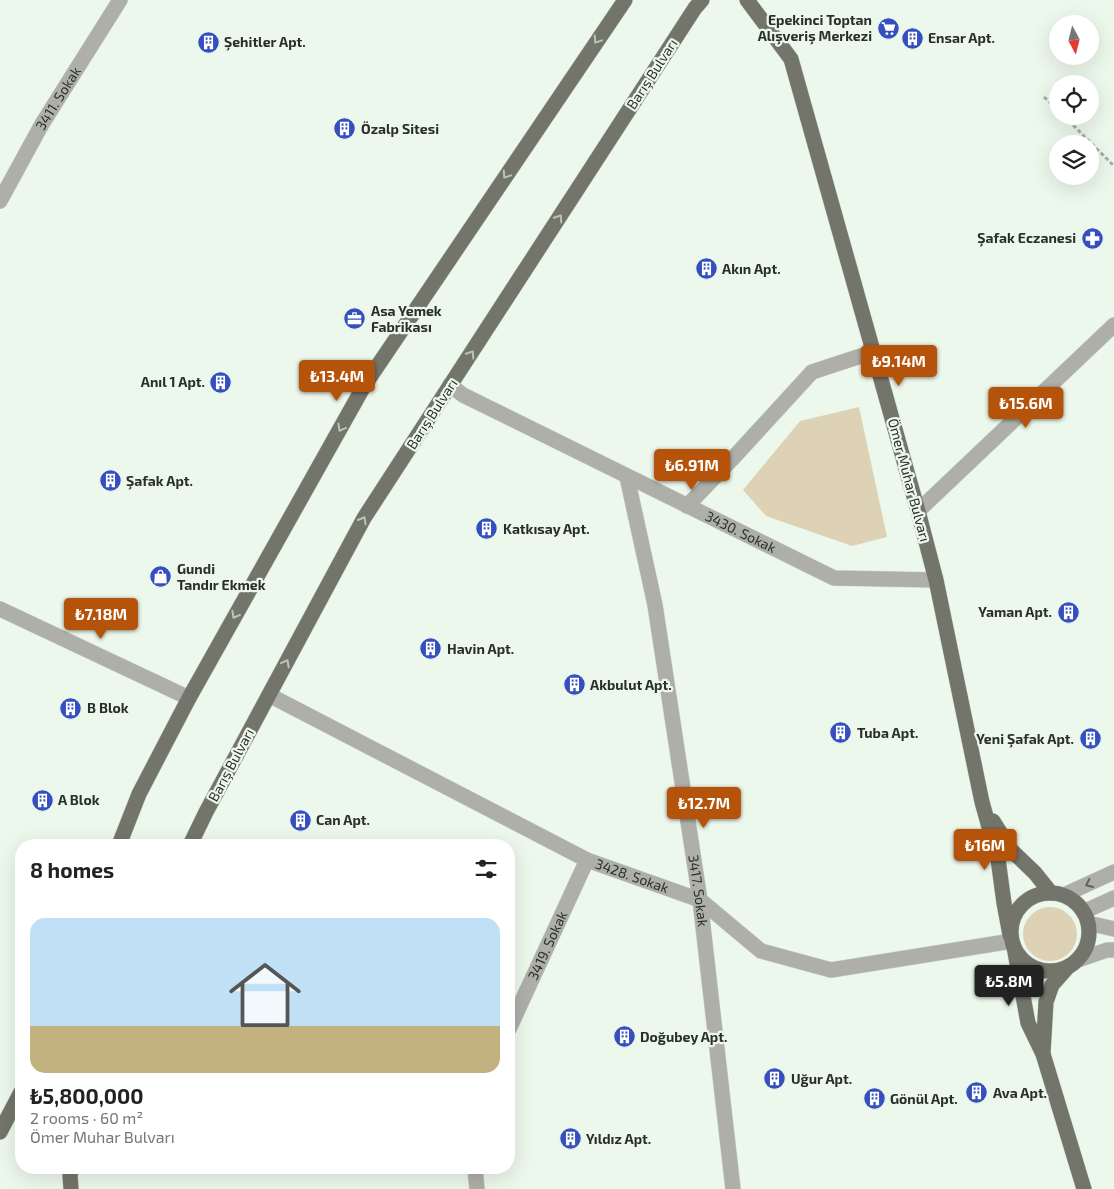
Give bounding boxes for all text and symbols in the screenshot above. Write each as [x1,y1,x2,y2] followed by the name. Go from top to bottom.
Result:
[758,11,872,45] place label: Epekinci Toptan Alışveriş Merkezi
[1049,15,1099,65] north arrow
[1049,15,1099,185] map controls
[876,16,900,40] supermarket icon: Epekinci Toptan Alışveriş Merkezi
[900,26,924,50] building icon: Ensar Apt.
[928,29,995,46] place label: Ensar Apt.
[196,30,220,54] building icon: Şehitler Apt.
[224,33,306,51] place label: Şehitler Apt.
[594,34,603,44] one-way arrow
[623,35,681,113] street label: Barış Bulvarı
[31,63,84,133] street label: 3411. Sokak
[1049,75,1099,125] button: locate
[333,117,357,141] building icon: Özalp Sitesi
[361,120,439,137] place label: Özalp Sitesi
[1049,135,1099,185] button: layers
[503,169,512,178] one-way arrow
[553,214,562,223] one-way arrow
[1080,226,1104,250] pharmacy icon: Şafak Eczanesi
[977,229,1076,247] place label: Şafak Eczanesi
[694,257,718,281] building icon: Akın Apt.
[722,260,781,277] place label: Akın Apt.
[371,302,442,335] place label: Asa Yemek Fabrikası
[343,307,367,331] office icon: Asa Yemek Fabrikası
[858,344,940,387] pin: ₺9.14M
[464,350,474,359] one-way arrow
[872,351,926,370] text: ₺9.14M
[296,360,378,402] pin: ₺13.4M
[310,366,364,385] text: ₺13.4M
[209,370,233,394] building icon: Anıl 1 Apt.
[141,373,205,390] place label: Anıl 1 Apt.
[403,375,461,453] street label: Barış Bulvarı
[985,386,1067,429] pin: ₺15.6M
[999,393,1053,412] text: ₺15.6M
[885,416,934,543] street label: Ömer Muhar Bulvarı
[337,422,347,431] one-way arrow
[651,448,733,491] pin: ₺6.91M
[665,455,719,474] text: ₺6.91M
[98,469,122,493] building icon: Şafak Apt.
[126,472,193,490] place label: Şafak Apt.
[703,507,779,556] street label: 3430. Sokak
[357,516,367,525] one-way arrow
[475,517,499,541] building icon: Katkısay Apt.
[503,520,590,537] place label: Katkısay Apt.
[177,560,266,593] place label: Gundi Tandır Ekmek
[149,565,173,589] shop icon: Gundi Tandır Ekmek
[60,598,142,640] pin: ₺7.18M
[1056,600,1080,624] building icon: Yaman Apt.
[978,603,1052,620] place label: Yaman Apt.
[75,604,127,623] text: ₺7.18M
[232,610,242,619] one-way arrow
[419,637,443,661] building icon: Havin Apt.
[447,640,514,657] place label: Havin Apt.
[280,659,290,668] one-way arrow
[562,673,586,697] building icon: Akbulut Apt.
[590,676,672,693] place label: Akbulut Apt.
[59,696,83,720] building icon: B Blok
[87,699,129,716] place label: B Blok
[829,721,853,745] building icon: Tuba Apt.
[857,724,918,741] place label: Tuba Apt.
[204,725,258,805] street label: Barış Bulvarı
[1078,727,1102,751] building icon: Yeni Şafak Apt.
[976,730,1074,748] place label: Yeni Şafak Apt.
[663,786,745,829] pin: ₺12.7M
[30,788,54,812] building icon: A Blok
[58,791,100,808] place label: A Blok
[678,793,730,812] text: ₺12.7M
[288,808,312,832] building icon: Can Apt.
[316,811,370,828] place label: Can Apt.
[955,828,1015,871] pin: ₺16M
[965,835,1005,854] text: ₺16M
[685,853,712,928] street label: 3417. Sokak
[472,855,500,883] icon: filters
[593,855,671,896] street label: 3428. Sokak
[30,857,114,882] text: 8 homes
[1085,877,1094,888] one-way arrow
[524,908,570,982] street label: 3419. Sokak
[220,950,310,1040] icon: home
[974,964,1044,1007] pin: ₺5.8M
[986,971,1032,990] text: ₺5.8M
[612,1025,636,1049] building icon: Doğubey Apt.
[640,1028,727,1045] place label: Doğubey Apt.
[763,1067,787,1091] building icon: Uğur Apt.
[791,1070,852,1087] place label: Uğur Apt.
[965,1081,989,1105] building icon: Ava Apt.
[30,1083,144,1108] text: ₺5,800,000
[993,1084,1047,1101] place label: Ava Apt.
[862,1087,886,1111] building icon: Gönül Apt.
[890,1090,958,1107] place label: Gönül Apt.
[30,1108,143,1127] text: 2 rooms · 60 m²
[30,1127,175,1146] text: Ömer Muhar Bulvarı
[558,1127,582,1151] building icon: Yıldız Apt.
[586,1130,651,1147] place label: Yıldız Apt.

